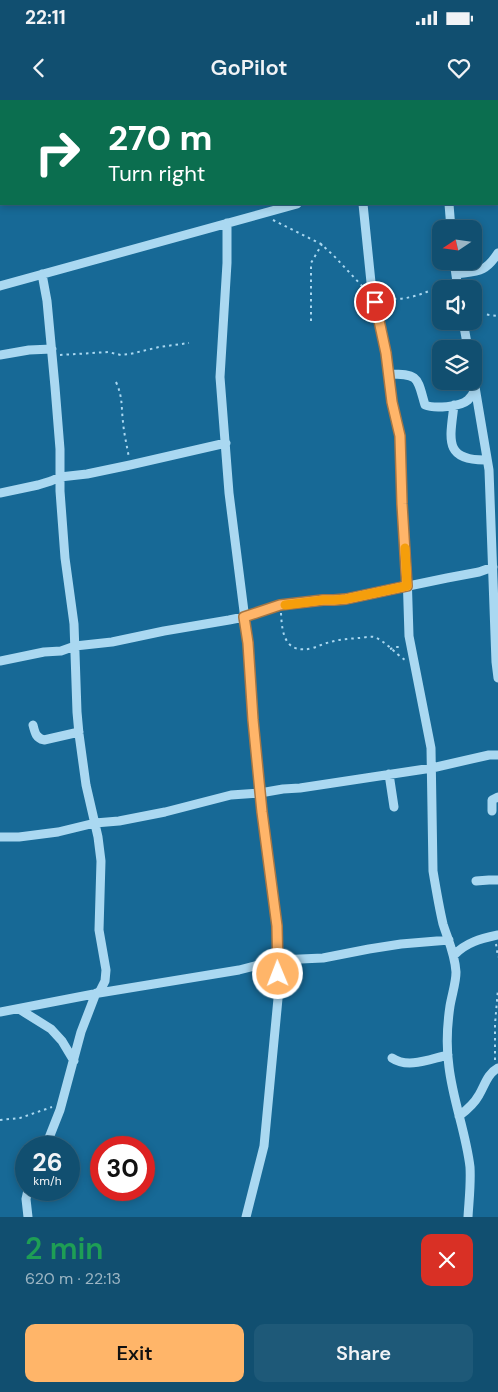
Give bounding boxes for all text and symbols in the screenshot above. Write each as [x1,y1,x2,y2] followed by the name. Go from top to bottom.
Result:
[25,5,66,30] text: 22:11
[210,53,288,82] text: GoPilot
[25,54,53,82] icon: back
[445,54,473,82] icon: heart
[108,115,212,161] text: 270 m
[25,120,90,185] icon: right
[108,159,205,188] text: Turn right
[432,220,482,270] north arrow
[432,220,482,390] map controls
[432,280,482,330] button: sound
[354,281,396,323] pin
[361,288,389,316] icon: arrive
[432,340,482,390] button: layers
[251,947,303,999] position arrow
[90,1136,155,1201] speed limit sign: 30
[32,1146,63,1179] text: 26
[33,1173,62,1189] text: km/h
[25,1229,103,1268] text: 2 min
[421,1234,473,1286] button: close
[25,1268,121,1289] text: 620 m · 22:13
[25,1324,244,1382] button: Exit
[254,1324,473,1382] button: Share

